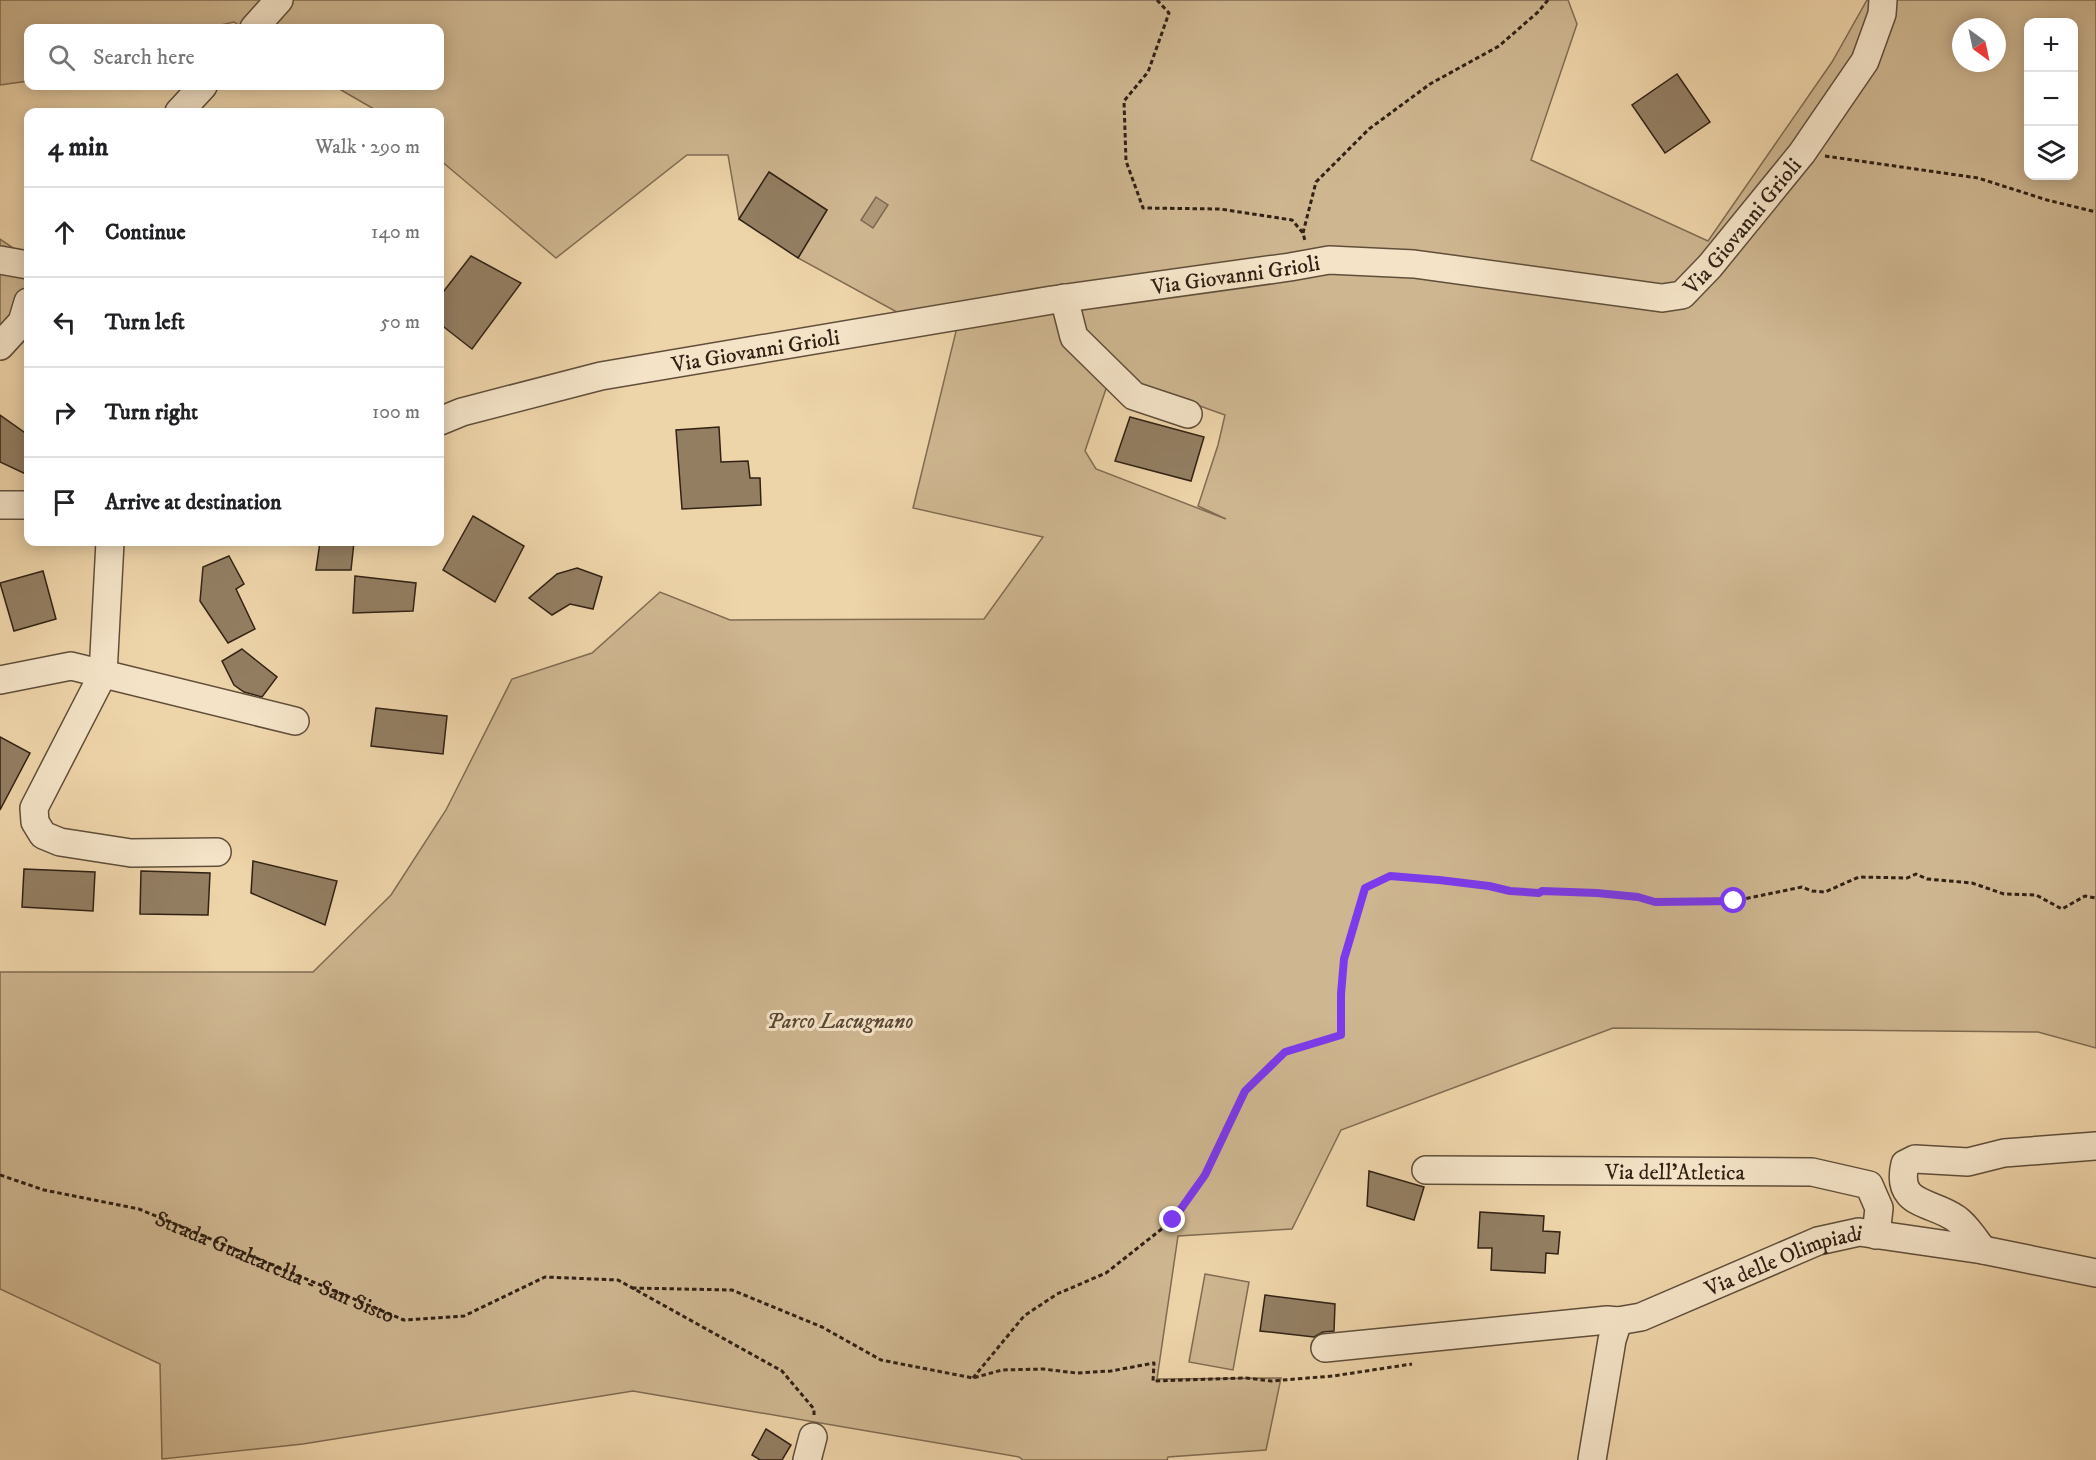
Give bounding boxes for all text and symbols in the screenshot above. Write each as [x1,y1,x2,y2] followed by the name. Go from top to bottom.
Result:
[1952,18,2006,72] north arrow
[2024,18,2078,180] map controls
[2024,18,2078,72] button: +
[24,24,444,90] search box
[45,41,78,74] icon: search
[93,44,195,71] text: Search here
[2024,72,2078,126] button: −
[2024,126,2078,180] button: layers
[48,131,108,164] text: 4 min
[315,135,420,160] text: Walk · 290 m
[1677,153,1808,301] street label: Via Giovanni Grioli
[48,216,81,249] icon: ahead
[105,219,186,246] text: Continue
[371,220,420,245] text: 140 m
[1149,250,1322,301] street label: Via Giovanni Grioli
[48,306,81,339] icon: left
[105,309,185,336] text: Turn left
[380,310,420,335] text: 50 m
[669,324,842,379] street label: Via Giovanni Grioli
[48,396,81,429] icon: right
[105,399,198,426] text: Turn right
[372,400,420,425] text: 100 m
[48,486,81,519] icon: arrive
[105,489,282,516] text: Arrive at destination
[1720,887,1746,913] route start
[767,1008,913,1035] park label: Parco Lacugnano
[1604,1159,1746,1187] street label: Via dell'Atletica
[151,1205,398,1330] street label: Strada Gualtarella - San Sisto
[1159,1206,1185,1232] route end
[1700,1220,1864,1303] street label: Via delle Olimpiadi

